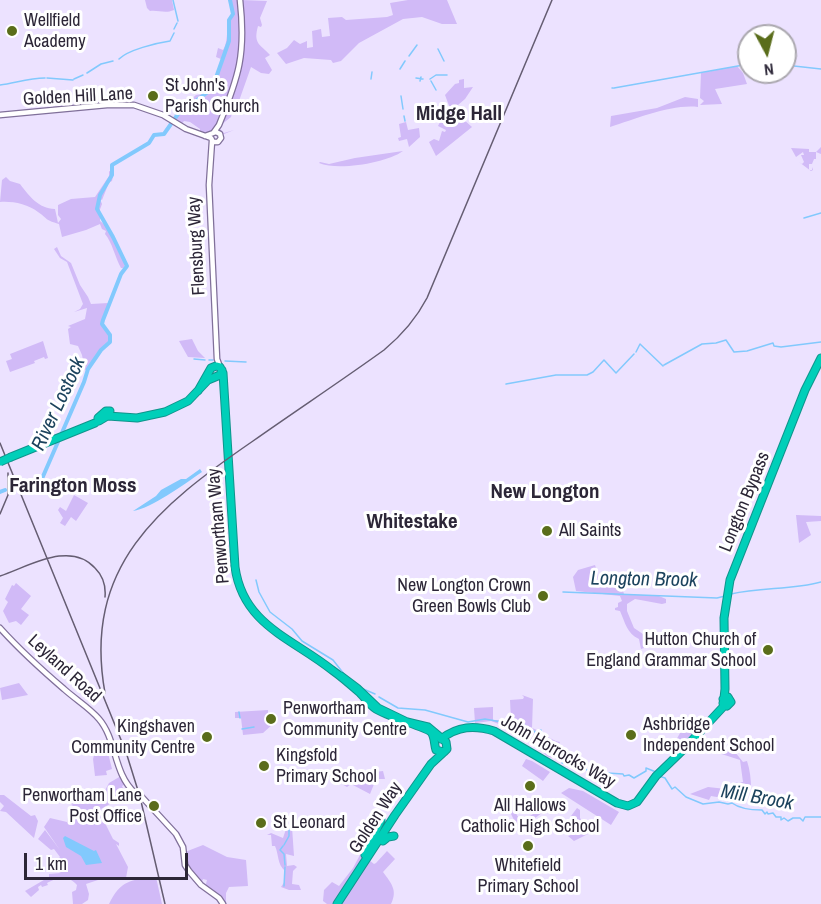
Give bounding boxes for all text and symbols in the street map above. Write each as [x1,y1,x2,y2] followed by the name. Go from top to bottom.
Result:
[24,10,86,52] place label: Wellfield Academy
[5,24,19,38] marker: Wellfield Academy
[737,24,797,84] north arrow
[763,58,775,81] text: N
[165,75,259,118] place label: St John's Parish Church
[23,83,133,111] street label: Golden Hill Lane
[146,89,160,103] marker: St John's Parish Church
[416,101,502,127] district label: Midge Hall
[184,196,210,296] street label: Flensburg Way
[27,353,91,455] water label: River Lostock
[715,449,775,555] street label: Longton Bypass
[203,467,235,585] street label: Penwortham Way
[9,473,137,499] district label: Farington Moss
[490,479,600,505] district label: New Longton
[367,509,457,535] district label: Whitestake
[559,520,621,542] place label: All Saints
[540,524,554,538] marker: All Saints
[590,567,698,593] water label: Longton Brook
[397,575,531,618] place label: New Longton Crown Green Bowls Club
[536,589,550,603] marker: New Longton Crown Green Bowls Club
[586,629,756,672] place label: Hutton Church of England Grammar School
[23,631,105,707] street label: Leyland Road
[761,643,775,657] marker: Hutton Church of England Grammar School
[283,698,407,740] place label: Penwortham Community Centre
[497,711,619,793] street label: John Horrocks Way
[264,712,278,726] marker: Penwortham Community Centre
[643,714,774,756] place label: Ashbridge Independent School
[71,716,195,758] place label: Kingshaven Community Centre
[624,728,638,742] marker: Ashbridge Independent School
[200,730,214,744] marker: Kingshaven Community Centre
[276,745,377,788] place label: Kingsfold Primary School
[257,759,271,773] marker: Kingsfold Primary School
[345,778,407,858] street label: Golden Way
[523,779,537,793] marker: All Hallows Catholic High School
[719,780,795,816] water label: Mill Brook
[22,785,142,828] place label: Penwortham Lane Post Office
[461,795,599,838] place label: All Hallows Catholic High School
[147,799,161,813] marker: Penwortham Lane Post Office
[273,812,345,834] place label: St Leonard
[254,816,268,830] marker: St Leonard
[521,839,535,853] marker: Whitefield Primary School
[27,841,190,879] scale bar
[35,851,67,876] text: 1 km
[478,855,578,898] place label: Whitefield Primary School

